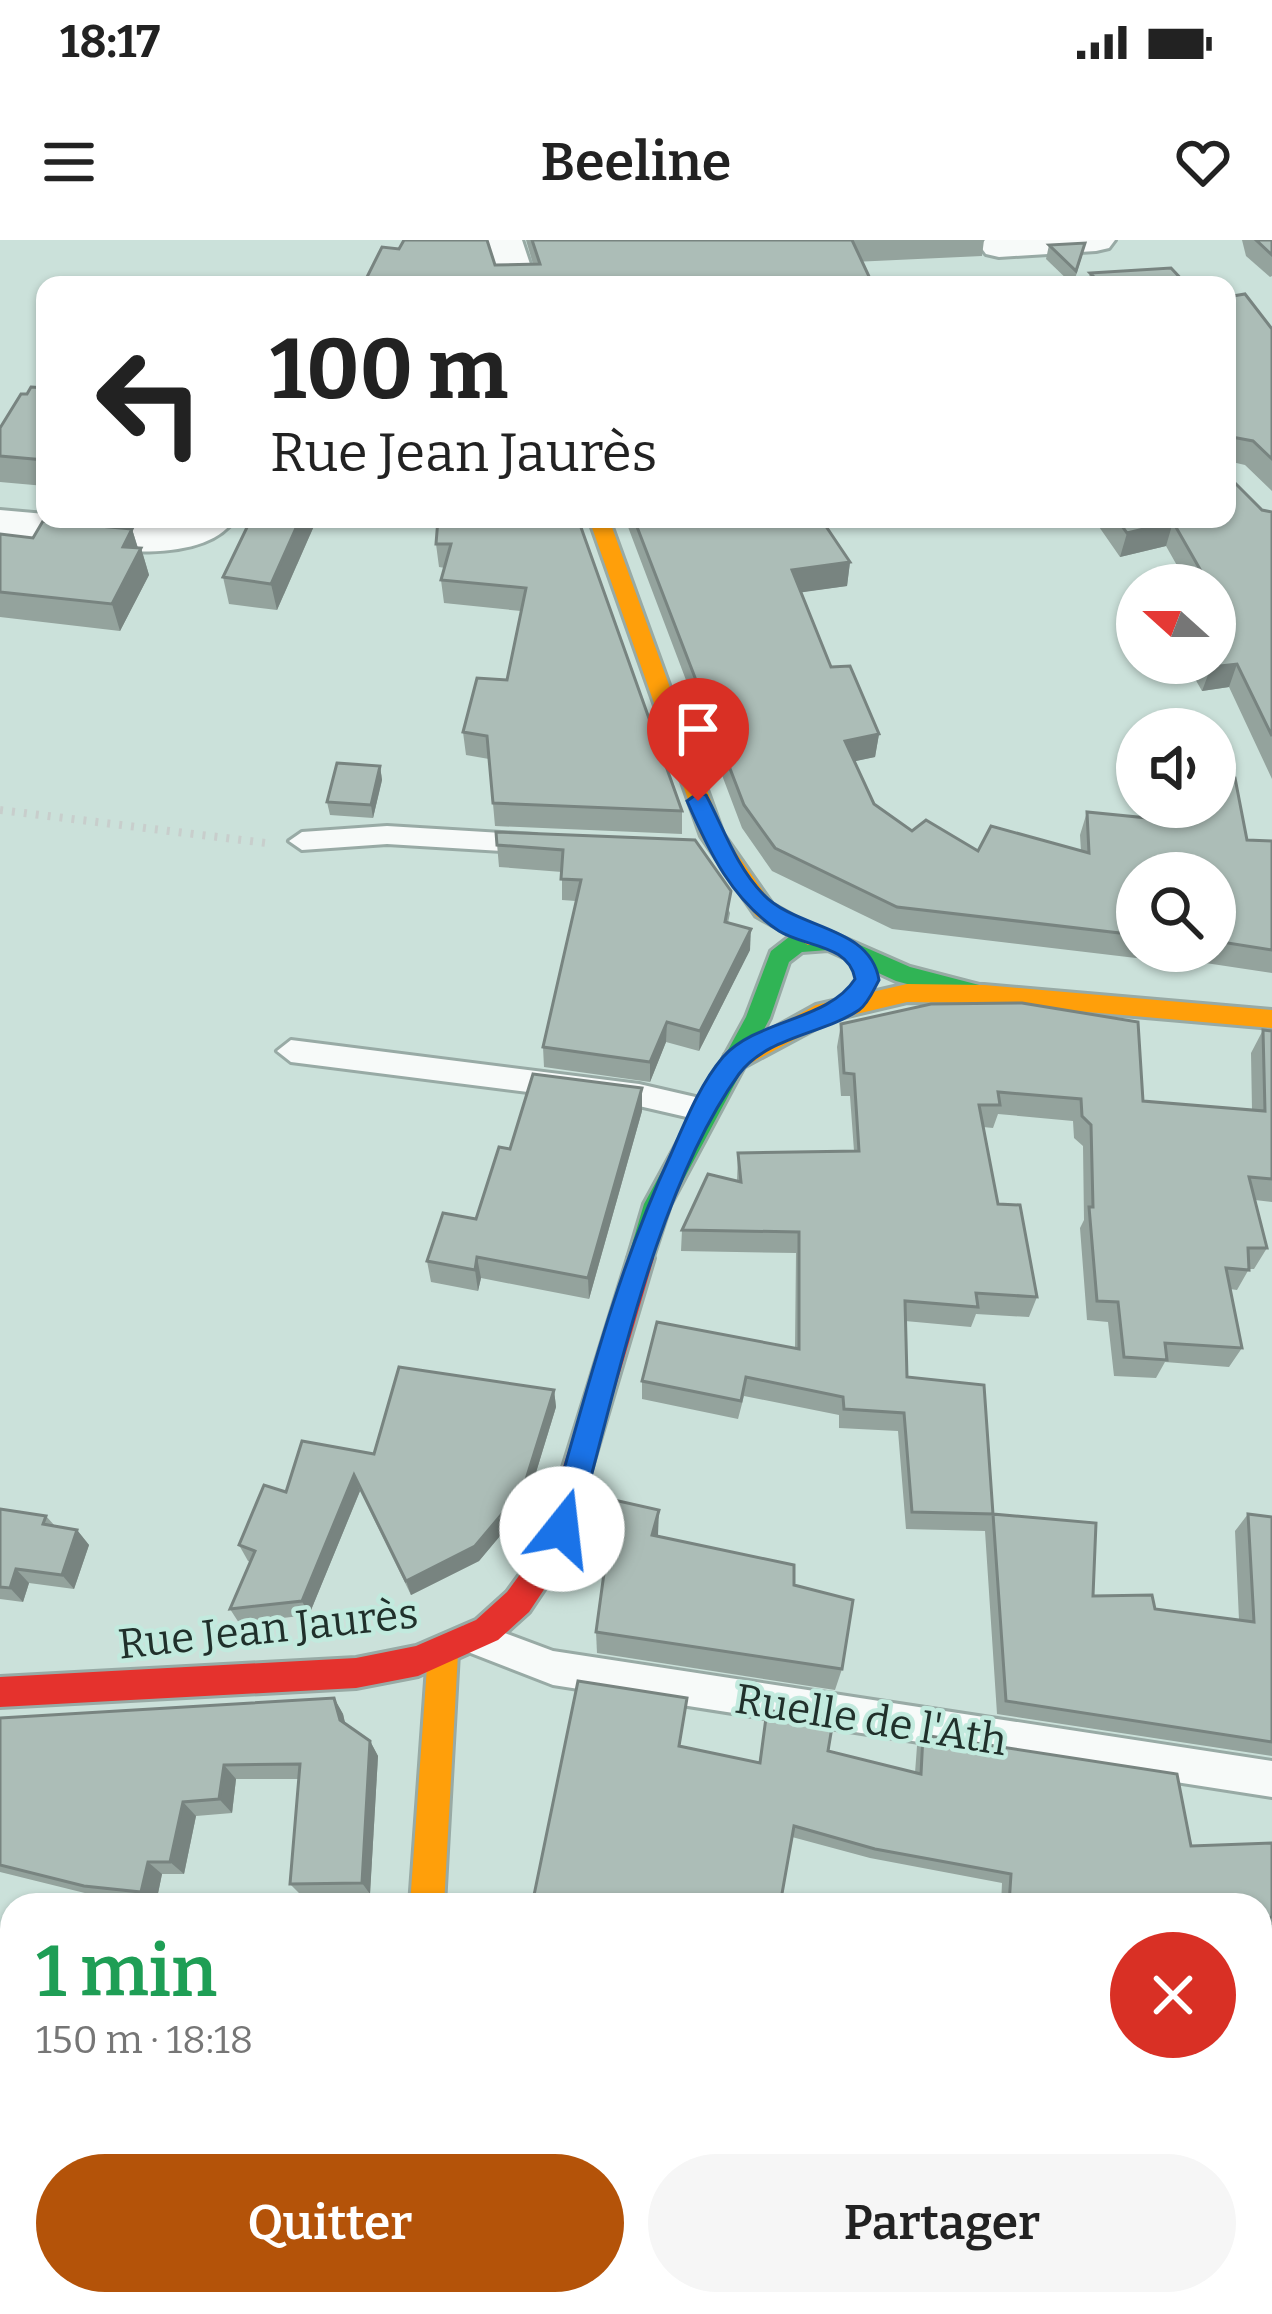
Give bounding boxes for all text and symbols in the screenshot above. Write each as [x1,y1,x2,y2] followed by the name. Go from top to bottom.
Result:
[60,15,160,69] text: 18:17
[36,129,102,195] icon: menu
[1170,129,1236,195] icon: heart
[541,130,731,194] text: Beeline
[270,319,508,420] text: 100 m
[72,324,228,480] icon: left
[270,421,657,485] text: Rue Jean Jaurès
[1116,564,1236,684] north arrow
[1116,564,1236,972] map controls
[647,678,749,801] pin
[665,696,731,762] icon: arrive
[1116,708,1236,828] button: sound
[1116,852,1236,972] button: search
[499,1466,625,1592] position arrow
[116,1588,421,1670] street label: Rue Jean Jaurès
[732,1674,1010,1766] street label: Ruelle de l'Ath
[36,1929,217,2015] text: 1 min
[1110,1932,1236,2058] button: close
[36,2017,253,2063] text: 150 m · 18:18
[36,2154,624,2292] button: Quitter
[648,2154,1236,2292] button: Partager

